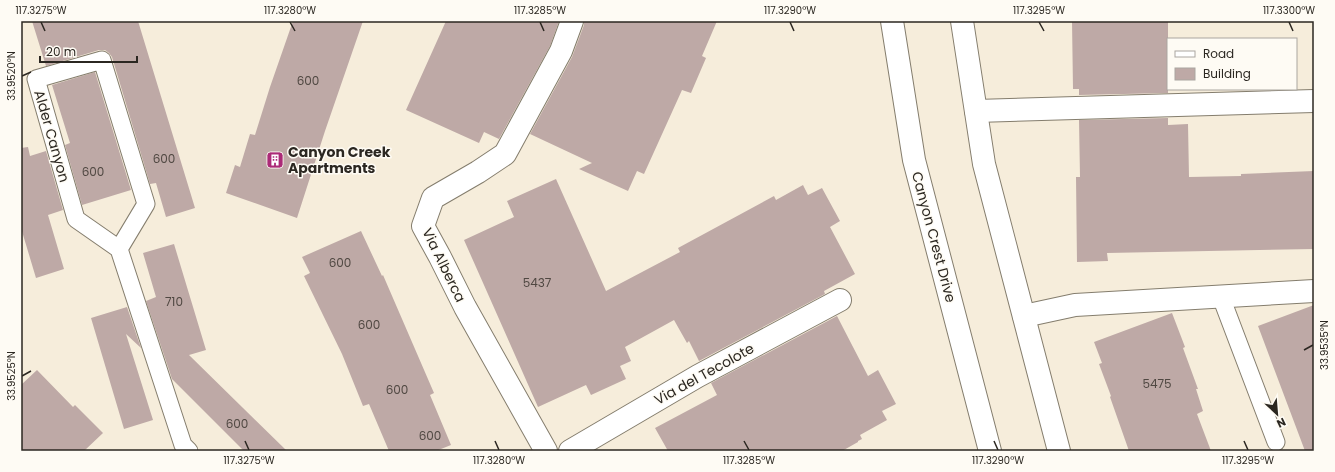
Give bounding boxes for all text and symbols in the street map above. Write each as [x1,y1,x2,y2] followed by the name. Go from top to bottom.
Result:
[15,3,67,18] text: 117.3275°W
[264,3,316,18] text: 117.3280°W
[514,3,566,18] text: 117.3285°W
[764,3,816,18] text: 117.3290°W
[1013,3,1065,18] text: 117.3295°W
[1263,3,1315,18] text: 117.3300°W
[40,38,137,64] scale bar
[1167,38,1297,90] legend
[46,43,76,60] text: 20 m
[1203,45,1234,62] text: Road
[4,51,19,101] text: 33.9520°N
[1203,65,1251,82] text: Building
[297,72,319,89] house number: 600
[29,88,75,184] street label: Alder Canyon
[288,142,391,178] place label: Canyon Creek Apartments
[153,150,175,167] house number: 600
[265,150,285,170] building icon: Canyon Creek Apartments
[82,163,104,180] house number: 600
[907,169,961,305] street label: Canyon Crest Drive
[417,225,471,305] street label: Via Alberca
[329,254,351,271] house number: 600
[523,274,552,291] house number: 5437
[165,293,183,310] house number: 710
[358,316,380,333] house number: 600
[1317,320,1332,370] text: 33.9535°N
[650,338,758,410] street label: Via del Tecolote
[4,351,19,401] text: 33.9525°N
[1142,375,1172,392] house number: 5475
[386,381,408,398] house number: 600
[1257,394,1297,434] north arrow
[1274,414,1289,432] text: N
[226,415,248,432] house number: 600
[419,427,441,444] house number: 600
[223,453,275,468] text: 117.3275°W
[473,453,525,468] text: 117.3280°W
[723,453,775,468] text: 117.3285°W
[972,453,1024,468] text: 117.3290°W
[1222,453,1274,468] text: 117.3295°W

